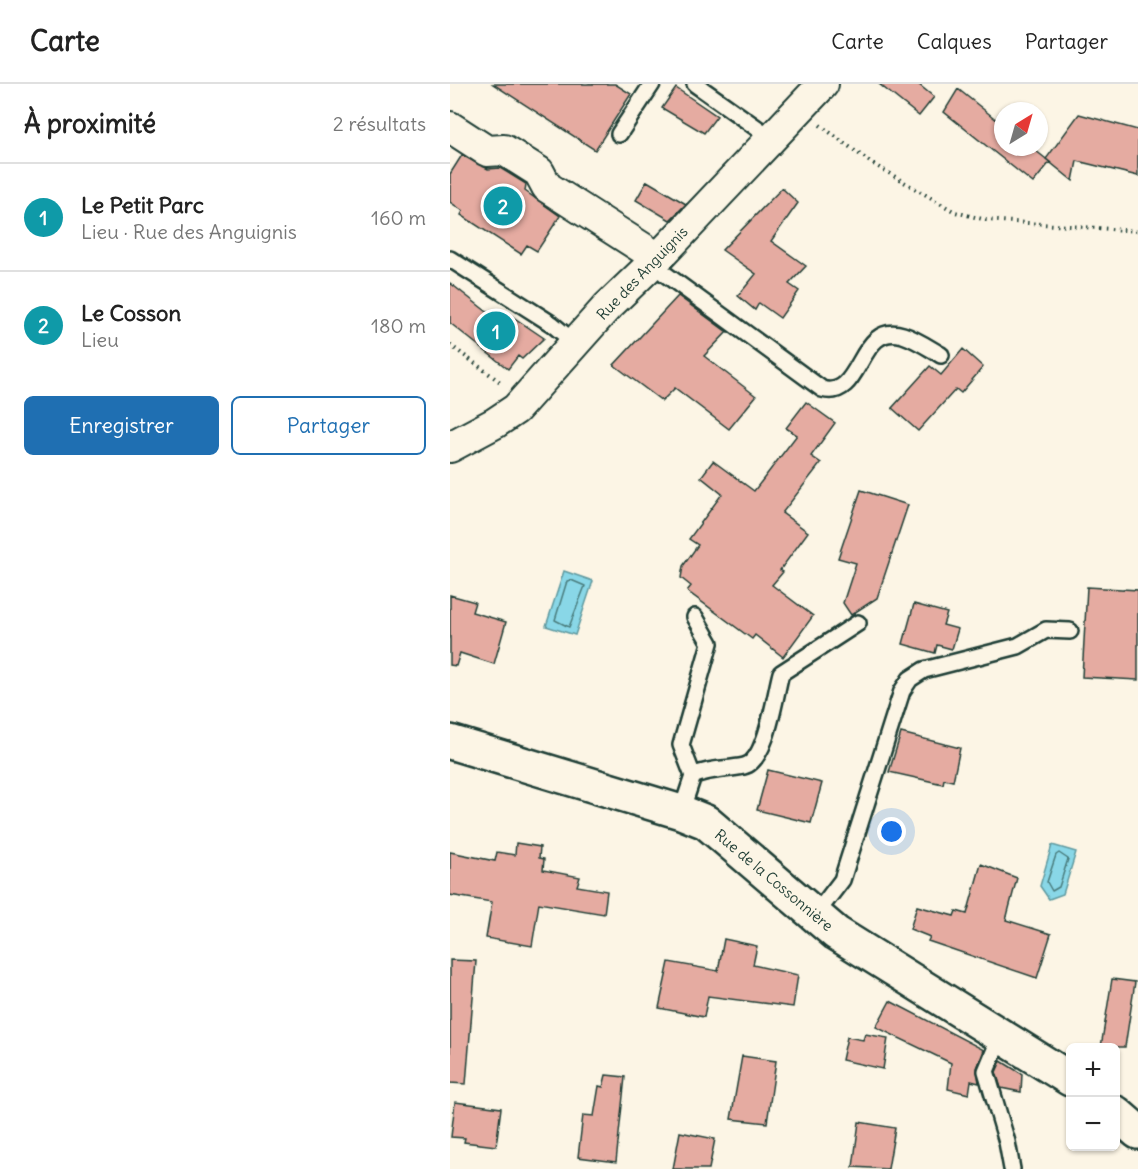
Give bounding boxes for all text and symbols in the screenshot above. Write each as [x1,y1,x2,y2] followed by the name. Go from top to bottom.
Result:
[30,23,100,59] text: Carte
[831,28,884,55] text: Carte
[917,28,992,55] text: Calques
[1025,28,1108,55] text: Partager
[994,102,1048,156] north arrow
[24,107,156,140] text: À proximité
[333,111,426,136] text: 2 résultats
[484,184,522,228] pin: 2
[81,191,204,219] text: Le Petit Parc
[40,205,47,230] text: 1
[371,205,426,230] text: 160 m
[81,219,297,244] text: Lieu · Rue des Anguignis
[592,222,692,324] street label: Rue des Anguignis
[81,299,181,327] text: Le Cosson
[476,308,516,354] pin: 1
[38,313,49,338] text: 2
[371,313,426,338] text: 180 m
[81,327,119,352] text: Lieu
[24,396,219,455] button: Enregistrer
[231,396,426,455] button: Partager
[877,817,906,846] your location
[711,825,837,935] street label: Rue de la Cossonnière
[1066,1043,1120,1151] map controls
[1066,1043,1120,1097] button: +
[1066,1097,1120,1151] button: −

